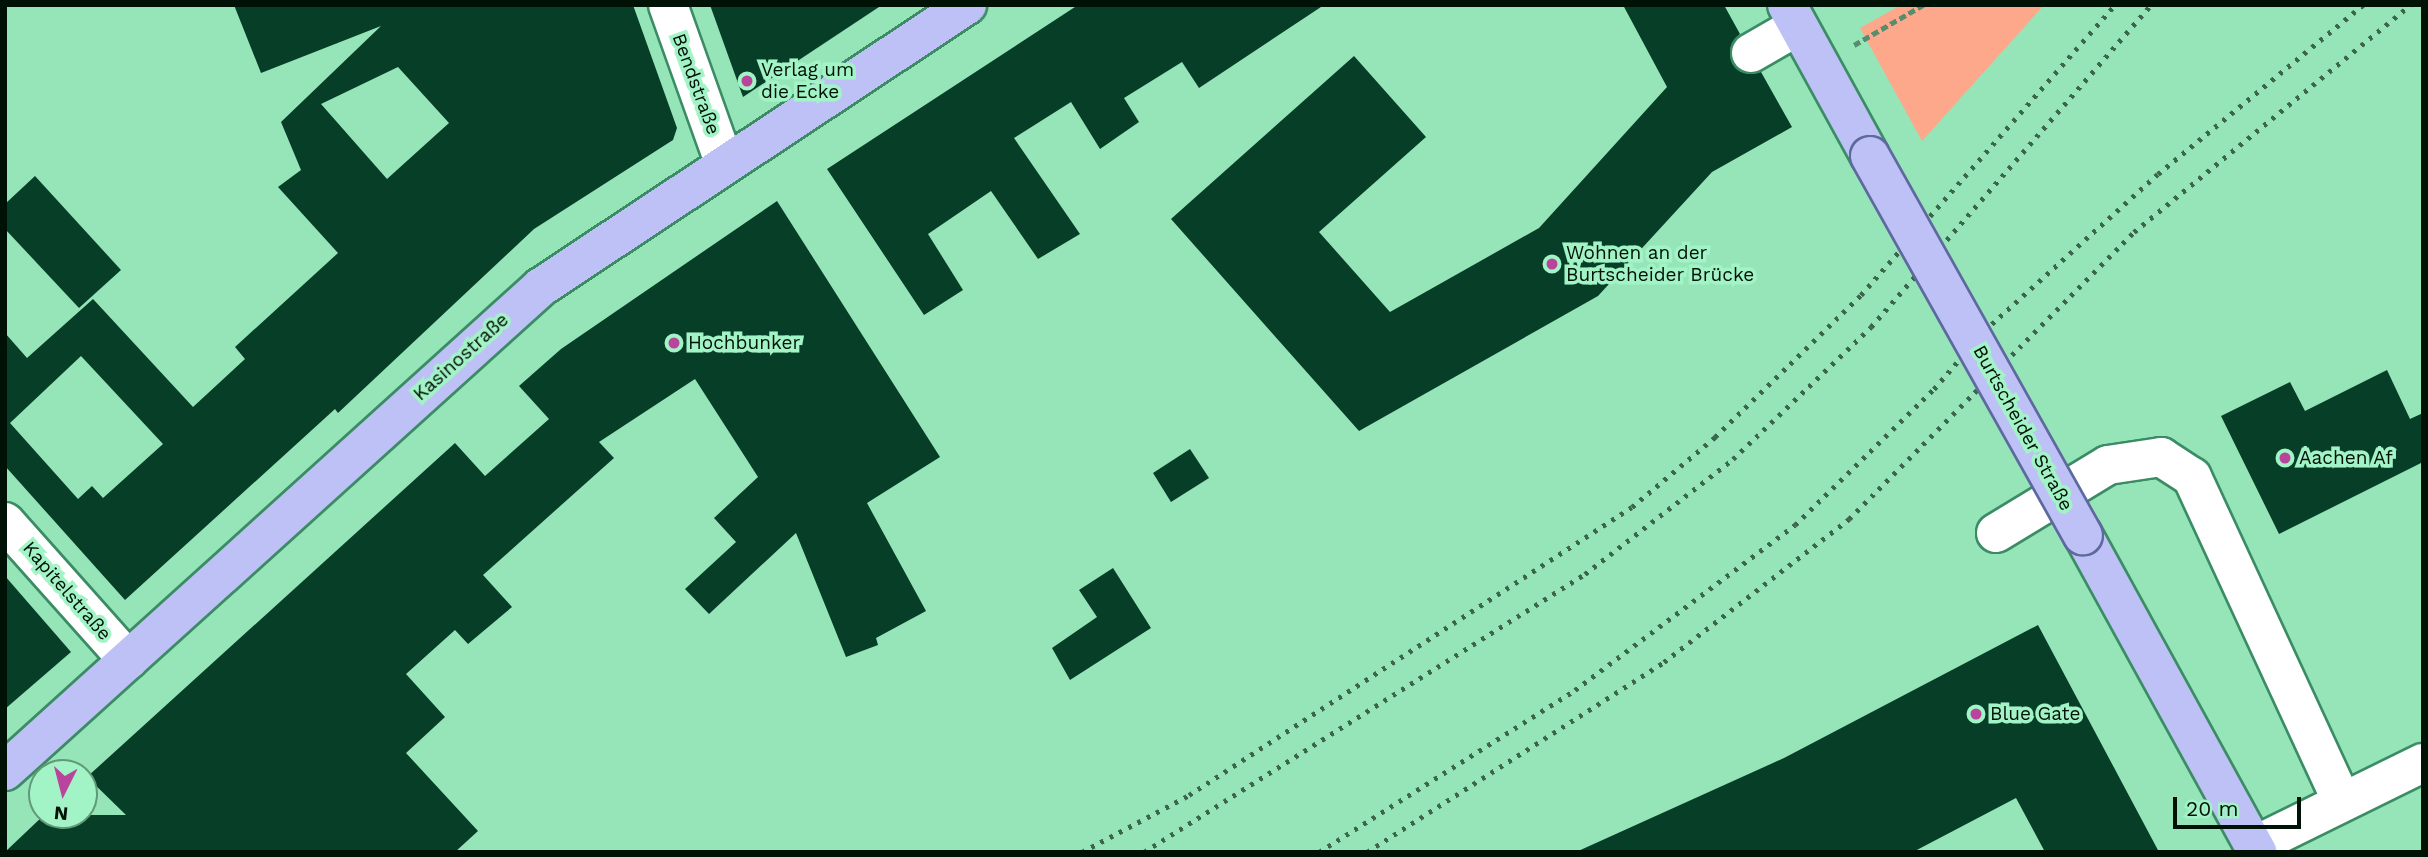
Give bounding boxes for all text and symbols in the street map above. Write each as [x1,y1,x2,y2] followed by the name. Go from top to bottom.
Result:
[667,30,725,138] street label: Bendstraße
[761,59,854,103] place label: Verlag um die Ecke
[739,73,755,89] marker: Verlag um die Ecke
[1566,242,1755,286] place label: Wohnen an der Burtscheider Brücke
[1544,256,1560,272] marker: Wohnen an der Burtscheider Brücke
[409,308,513,406] street label: Kasinostraße
[688,332,800,354] place label: Hochbunker
[666,335,682,351] marker: Hochbunker
[1968,341,2078,515] street label: Burtscheider Straße
[2299,447,2393,469] place label: Aachen Af
[2277,450,2293,466] marker: Aachen Af
[18,537,116,645] street label: Kapitelstraße
[1990,703,2080,725] place label: Blue Gate
[1968,706,1984,722] marker: Blue Gate
[28,759,98,829] north arrow
[2176,784,2304,828] scale bar
[2186,796,2238,821] text: 20 m
[53,801,69,826] text: N

